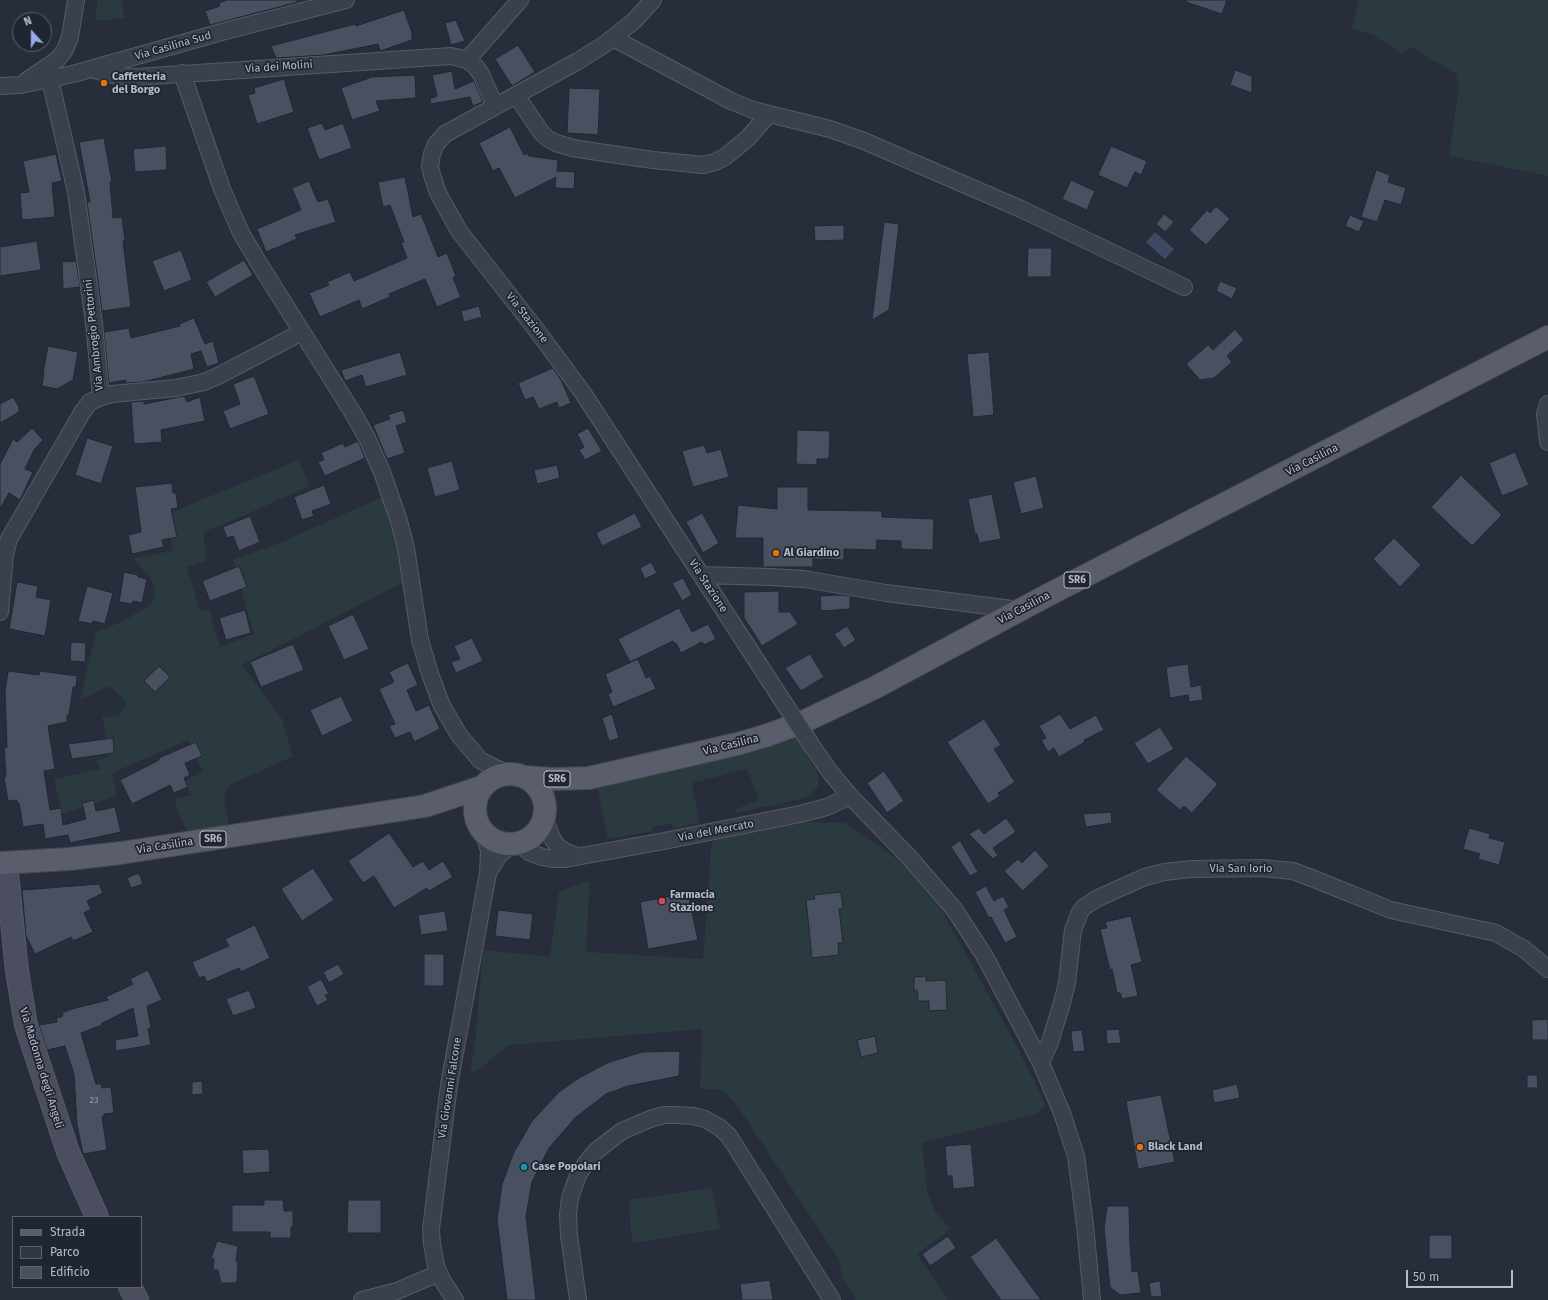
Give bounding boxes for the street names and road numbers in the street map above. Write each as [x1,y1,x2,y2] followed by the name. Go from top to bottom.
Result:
[133,29,213,63] street label: Via Casilina Sud
[245,58,313,76] street label: Via dei Molini
[82,279,106,391] street label: Via Ambrogio Pettorini
[503,290,551,346] street label: Via Stazione
[1284,441,1340,479] street label: Via Casilina
[686,557,730,615] street label: Via Stazione
[1064,572,1090,588] road number: SR6
[996,589,1052,627] street label: Via Casilina
[702,732,760,758] street label: Via Casilina
[544,771,570,787] road number: SR6
[677,817,755,845] street label: Via del Mercato
[200,831,226,847] road number: SR6
[136,835,194,857] street label: Via Casilina
[1210,862,1272,876] street label: Via San Iorio
[16,1006,66,1130] street label: Via Madonna degli Angeli
[435,1036,465,1140] street label: Via Giovanni Falcone

